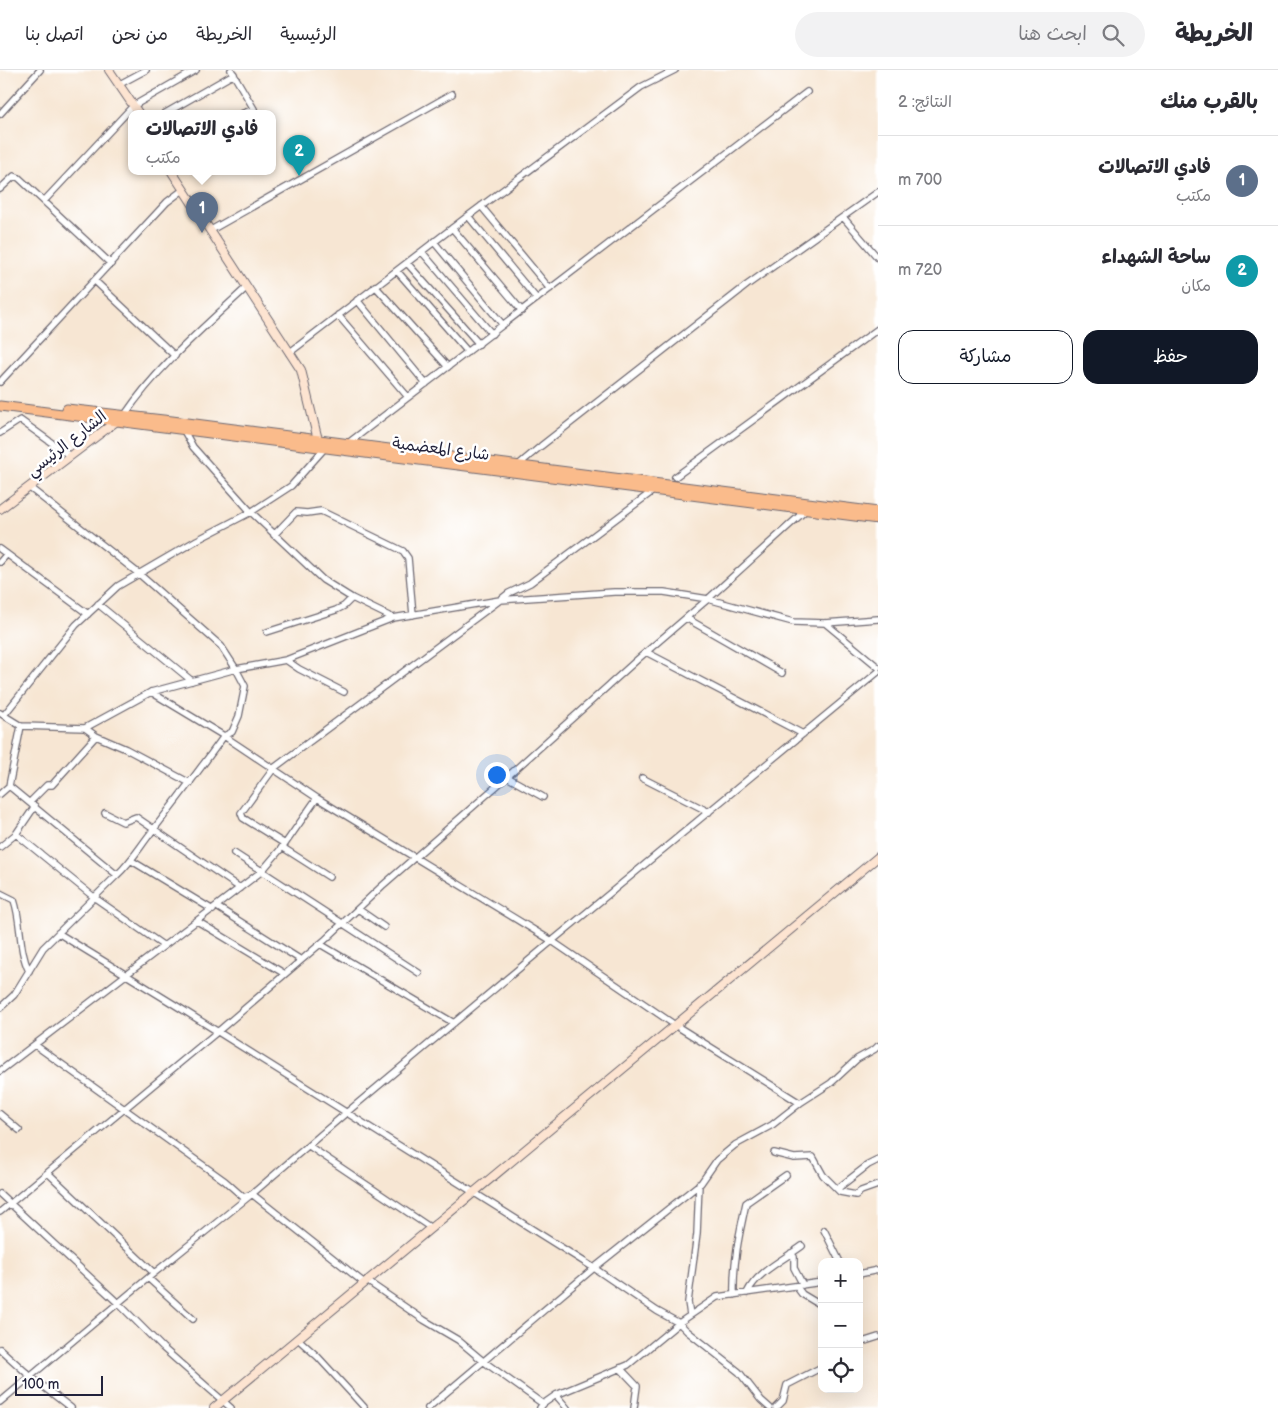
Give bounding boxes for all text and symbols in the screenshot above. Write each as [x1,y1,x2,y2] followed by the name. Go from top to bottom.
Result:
[795,12,1145,57] search box
[1175,19,1253,48] text: الخريطة
[1099,21,1127,49] icon: search
[1018,23,1087,46] text: ابحث هنا
[25,24,84,45] text: اتصل بنا
[112,24,168,45] text: من نحن
[196,24,252,45] text: الخريطة
[280,24,337,45] text: الرئيسية
[1160,89,1258,114] text: بالقرب منك
[898,93,952,112] text: النتائج: 2
[128,110,276,175] popup
[146,118,258,141] text: فادي الاتصالات
[283,135,315,176] pin: 2
[146,149,181,168] text: مكتب
[1098,156,1211,179] text: فادي الاتصالات
[898,171,942,190] text: 700 m
[1239,171,1245,190] text: 1
[1176,187,1211,206] text: مكتب
[186,192,218,233] pin: 1
[1102,246,1211,269] text: ساحة الشهداء
[898,261,942,280] text: 720 m
[1237,261,1247,280] text: 2
[1181,277,1211,296] text: مكان
[898,330,1073,384] button: مشاركة
[1083,330,1258,384] button: حفظ
[23,407,113,484] street label: الشارع الرئيسي
[391,434,490,466] street label: شارع المعضمية
[484,762,510,788] your location
[818,1258,863,1393] map controls
[818,1258,863,1303] button: +
[818,1303,863,1348] button: −
[818,1348,863,1393] button: locate
[15,1373,102,1396] scale bar
[22,1376,59,1393] text: 100 m

